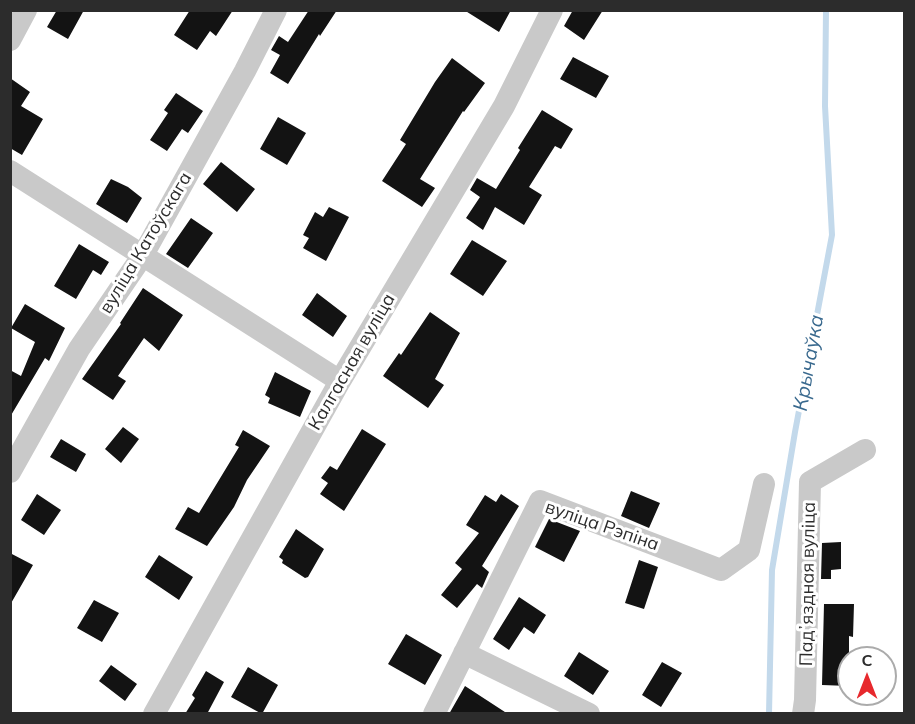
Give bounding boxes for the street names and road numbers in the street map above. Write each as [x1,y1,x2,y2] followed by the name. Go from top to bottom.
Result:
[95,169,197,317] street label: вуліца Катоўскага
[304,290,400,434] street label: Калгасная вуліца
[542,496,662,556] street label: вуліца Рэпіна
[796,502,820,666] street label: Падʼяздная вуліца

